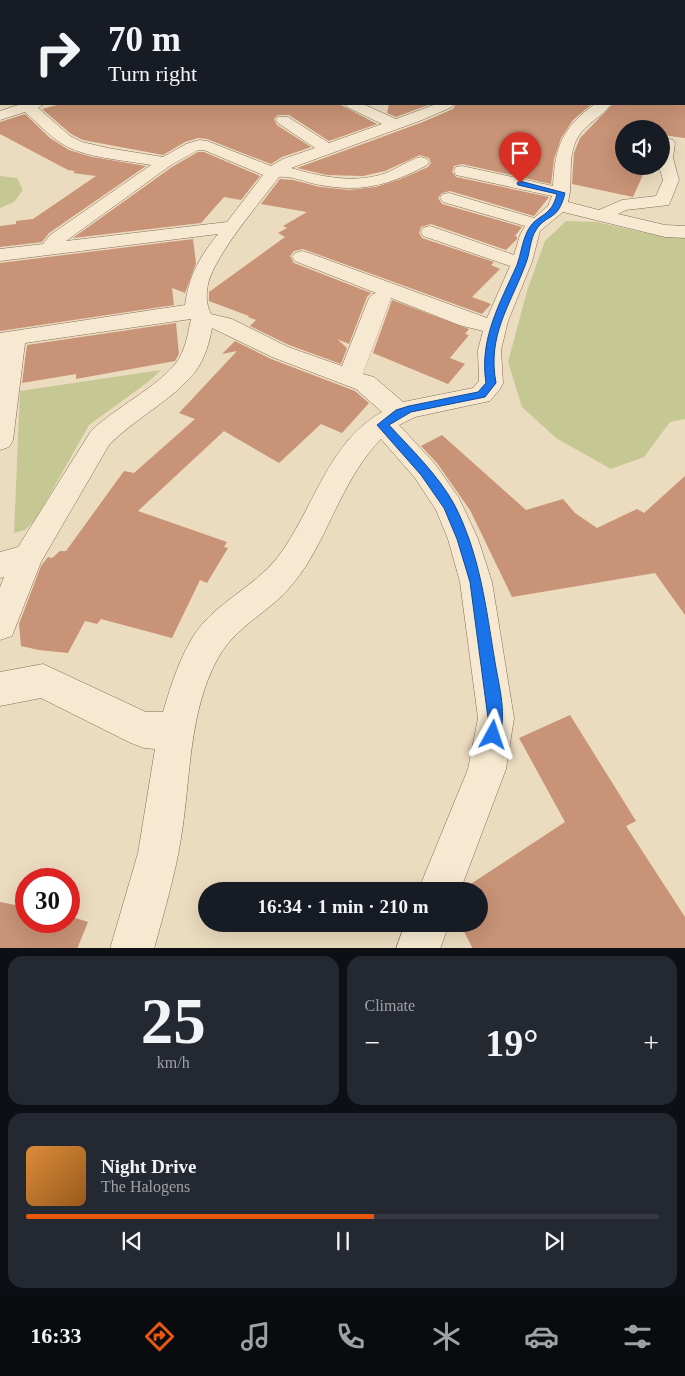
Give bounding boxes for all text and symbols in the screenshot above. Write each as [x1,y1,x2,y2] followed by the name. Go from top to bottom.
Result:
[25,20,90,85] icon: right
[108,20,181,59] text: 70 m
[108,61,197,86] text: Turn right
[615,120,670,175] map controls
[615,120,670,175] button: sound
[499,132,541,183] pin
[506,139,534,167] icon: arrive
[466,708,518,760] position arrow
[15,868,80,933] speed limit sign: 30
[258,896,429,917] text: 16:34 · 1 min · 210 m
[141,985,206,1057] text: 25
[365,997,415,1014] text: Climate
[485,1022,538,1064] text: 19°
[365,1027,380,1058] text: −
[643,1027,659,1058] text: +
[157,1054,190,1071] text: km/h
[101,1156,197,1177] text: Night Drive
[101,1178,190,1195] text: The Halogens
[118,1227,146,1255] icon: previous
[329,1227,357,1255] icon: pause
[540,1227,568,1255] icon: next
[142,1319,177,1354] icon: directions
[238,1319,273,1354] icon: music
[333,1319,368,1354] icon: phone
[429,1319,464,1354] icon: climate
[524,1319,559,1354] icon: car
[620,1319,655,1354] icon: filters
[30,1323,82,1348] text: 16:33

